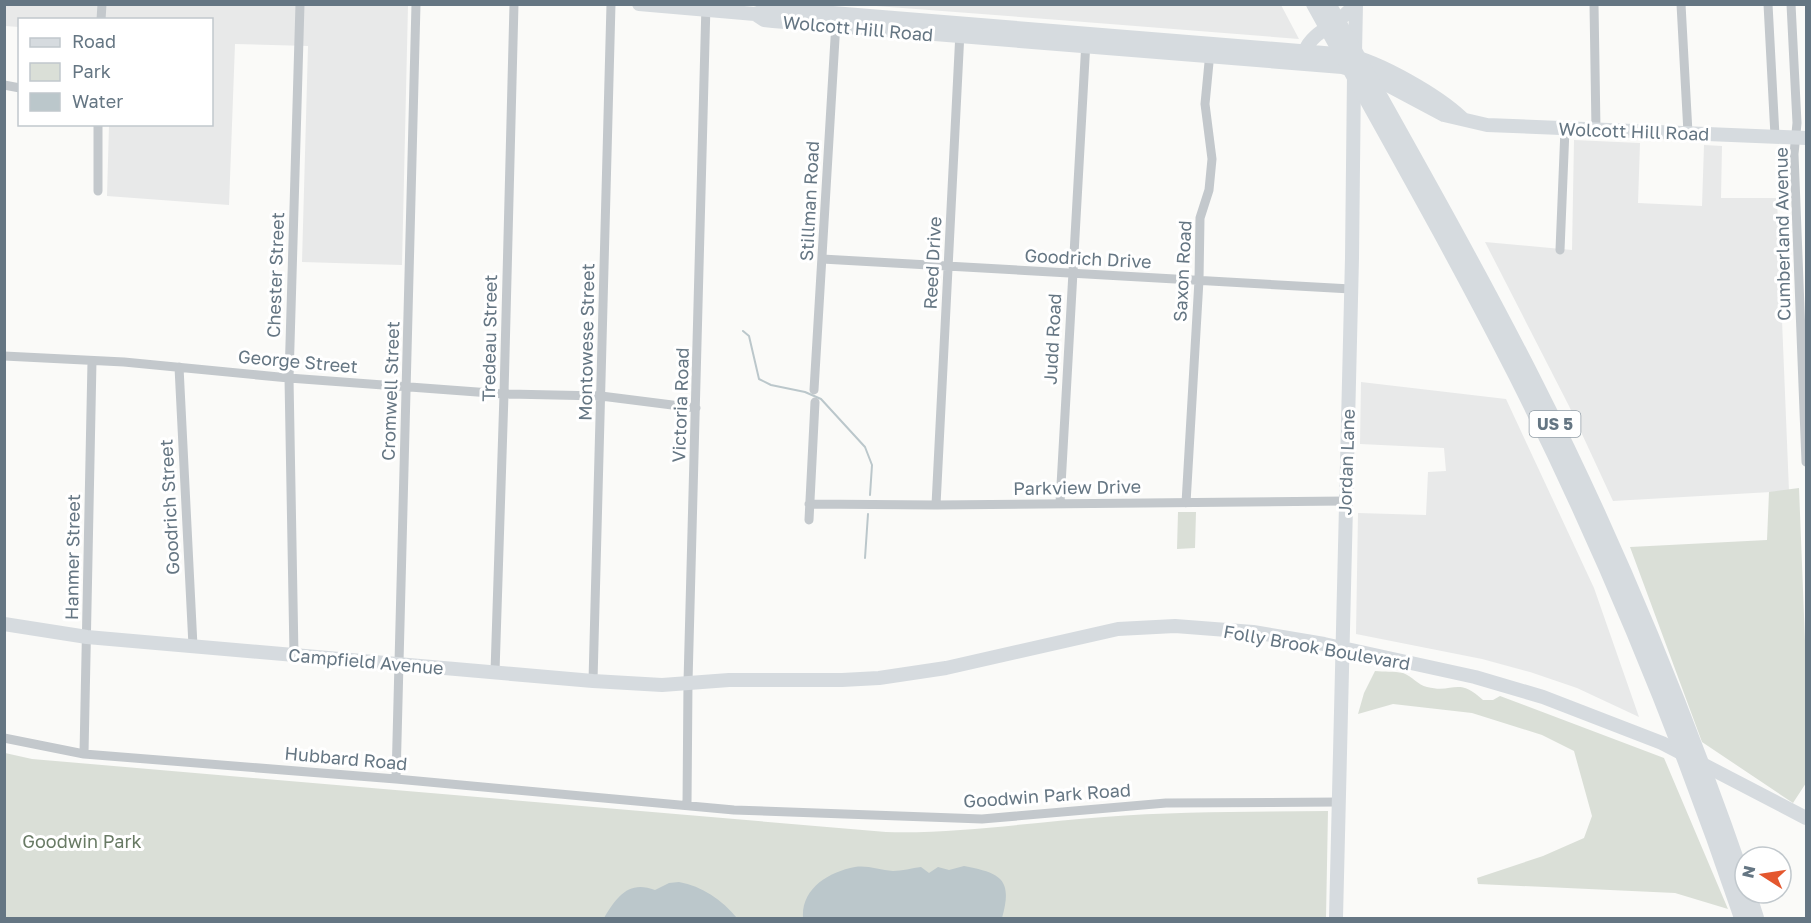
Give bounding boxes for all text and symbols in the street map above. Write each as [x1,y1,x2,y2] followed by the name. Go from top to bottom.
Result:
[782,10,934,46] street label: Wolcott Hill Road
[18,18,213,126] legend
[72,30,116,52] text: Road
[72,60,111,82] text: Park
[72,90,123,112] text: Water
[1558,117,1710,145] street label: Wolcott Hill Road
[795,140,823,262] street label: Stillman Road
[1769,147,1795,321] street label: Cumberland Avenue
[262,212,288,338] street label: Chester Street
[919,216,945,310] street label: Reed Drive
[1168,220,1196,322] street label: Saxon Road
[1024,244,1152,272] street label: Goodrich Drive
[574,263,598,421] street label: Montowese Street
[477,274,501,402] street label: Tredeau Street
[1039,293,1065,385] street label: Judd Road
[377,321,403,461] street label: Cromwell Street
[237,345,359,377] street label: George Street
[667,347,693,463] street label: Victoria Road
[1333,408,1359,516] street label: Jordan Lane
[1530,411,1580,437] road number: US 5
[154,439,184,575] street label: Goodrich Street
[1013,475,1141,499] street label: Parkview Drive
[60,494,84,620] street label: Hanmer Street
[1222,620,1412,674] street label: Folly Brook Boulevard
[287,643,445,679] street label: Campfield Avenue
[284,742,408,774] street label: Hubbard Road
[962,778,1132,812] street label: Goodwin Park Road
[22,830,142,852] park label: Goodwin Park
[1733,845,1793,905] north arrow
[1737,864,1759,880] text: N

